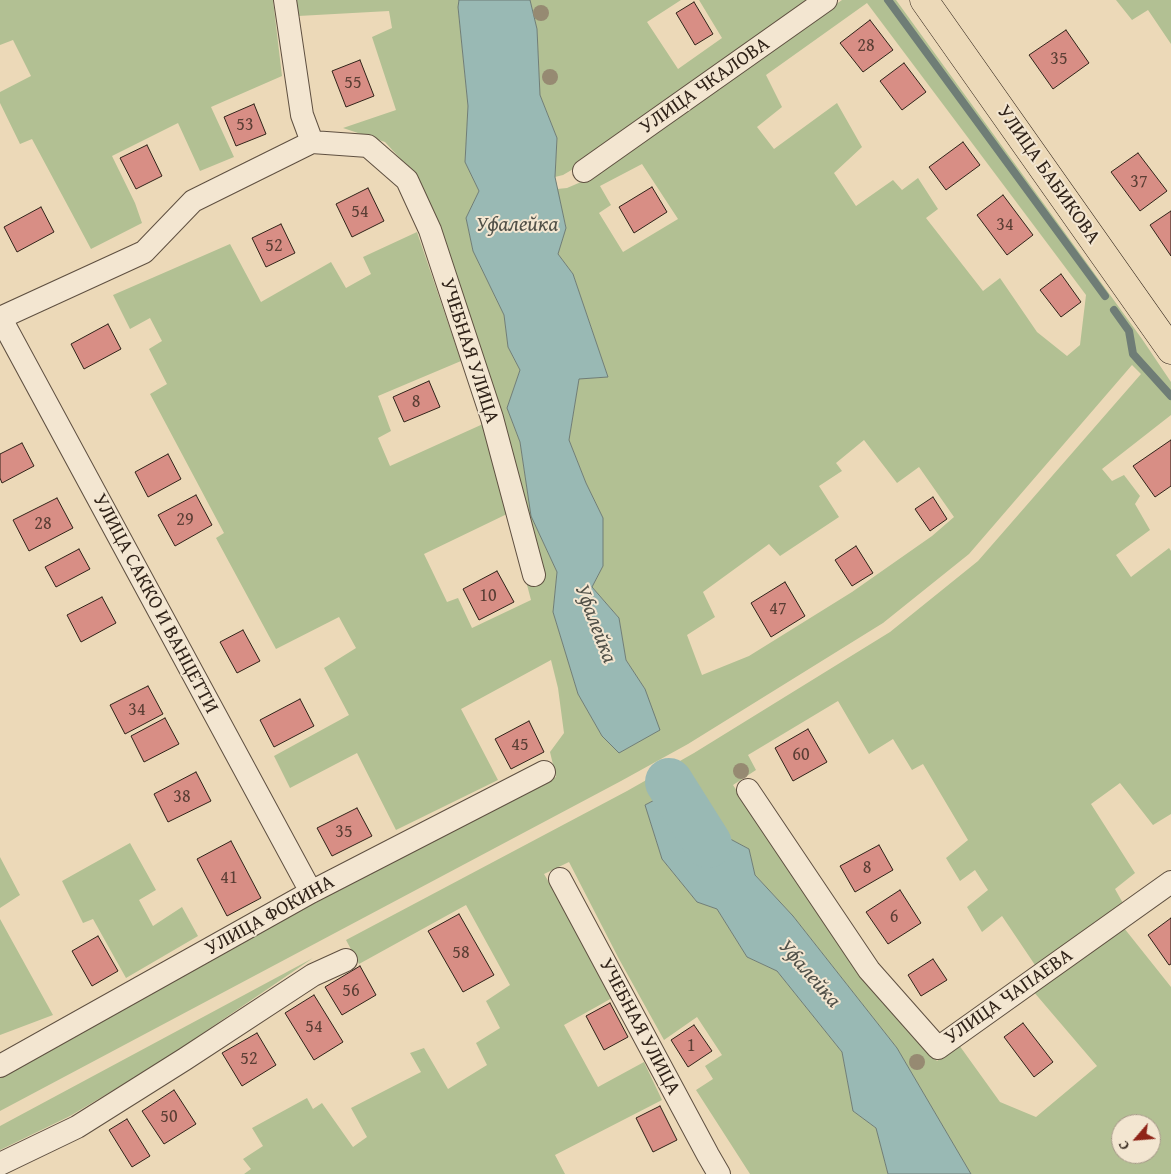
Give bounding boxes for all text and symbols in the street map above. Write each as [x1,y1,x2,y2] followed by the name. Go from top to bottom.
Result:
[636,32,774,140] street label: УЛИЦА ЧКАЛОВА
[857,35,875,57] house number: 28
[1050,48,1068,70] house number: 35
[344,72,362,94] house number: 55
[991,101,1105,249] street label: УЛИЦА БАБИКОВА
[236,114,254,136] house number: 53
[1130,171,1148,193] house number: 37
[351,201,369,223] house number: 54
[476,213,558,239] water label: Уфалейка
[996,214,1014,236] house number: 34
[265,235,283,257] house number: 52
[434,276,504,426] street label: УЧЕБНАЯ УЛИЦА
[412,391,420,413] house number: 8
[87,490,223,718] street label: УЛИЦА САККО И ВАНЦЕТТИ
[176,509,194,531] house number: 29
[34,513,52,535] house number: 28
[569,581,621,667] water label: Уфалейка
[479,585,497,607] house number: 10
[769,598,787,620] house number: 47
[128,699,146,721] house number: 34
[511,734,529,756] house number: 45
[792,744,810,766] house number: 60
[173,786,191,808] house number: 38
[335,821,353,843] house number: 35
[863,857,871,879] house number: 8
[220,867,238,889] house number: 41
[201,871,339,961] street label: УЛИЦА ФОКИНА
[890,906,898,928] house number: 6
[773,935,845,1013] water label: Уфалейка
[452,942,470,964] house number: 58
[940,944,1078,1050] street label: УЛИЦА ЧАПАЕВА
[593,955,685,1099] street label: УЧЕБНАЯ УЛИЦА
[342,980,360,1002] house number: 56
[305,1016,323,1038] house number: 54
[687,1035,695,1057] house number: 1
[240,1048,258,1070] house number: 52
[160,1106,178,1128] house number: 50
[1111,1114,1161,1164] north arrow
[1113,1137,1134,1153] text: С

